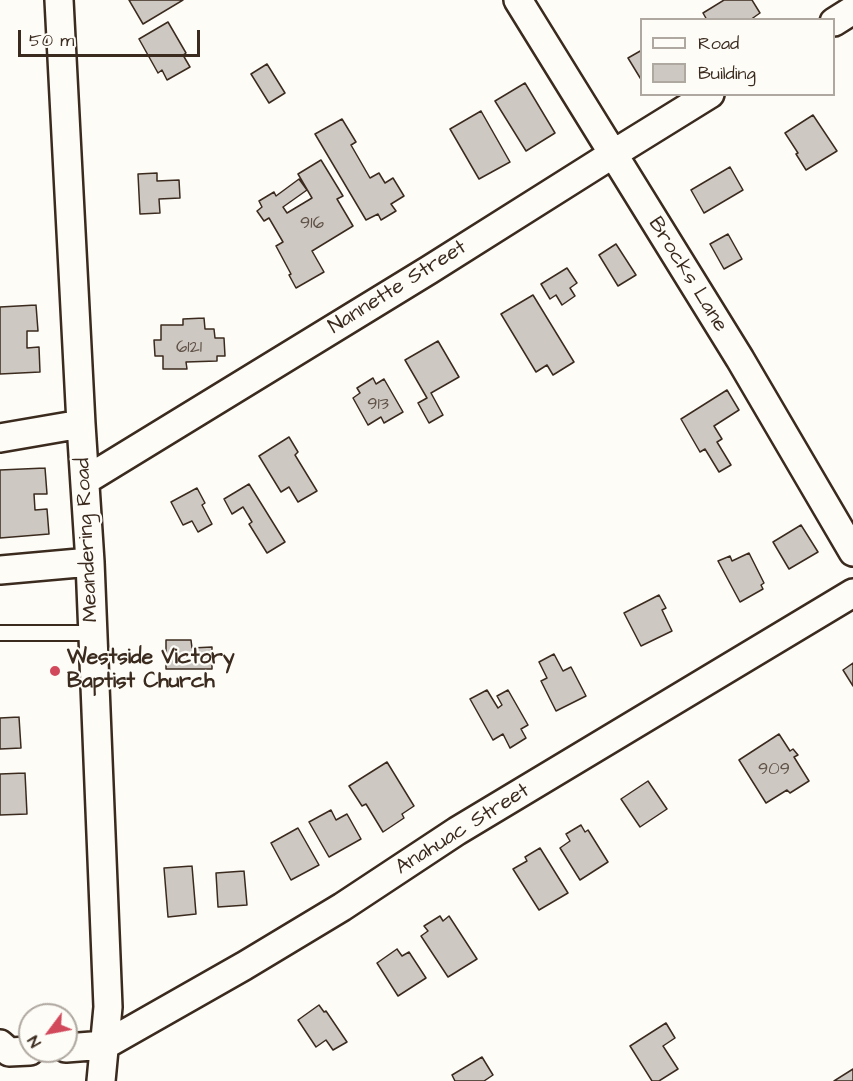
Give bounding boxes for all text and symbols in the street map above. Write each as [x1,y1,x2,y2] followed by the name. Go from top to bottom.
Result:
[21,18,202,56] scale bar
[640,18,835,96] legend
[29,28,74,53] text: 50 m
[698,31,739,56] text: Road
[698,61,756,86] text: Building
[300,213,324,235] house number: 916
[642,213,732,337] street label: Brocks Lane
[324,236,472,340] street label: Nannette Street
[176,337,202,359] house number: 6121
[367,394,389,416] house number: 913
[71,457,105,623] street label: Meandering Road
[67,646,234,696] place label: Westside Victory Baptist Church
[48,664,62,678] marker: Westside Victory Baptist Church
[758,759,790,781] house number: 909
[392,779,534,881] street label: Anahuac Street
[18,1003,78,1063] north arrow
[22,1031,46,1052] text: N

